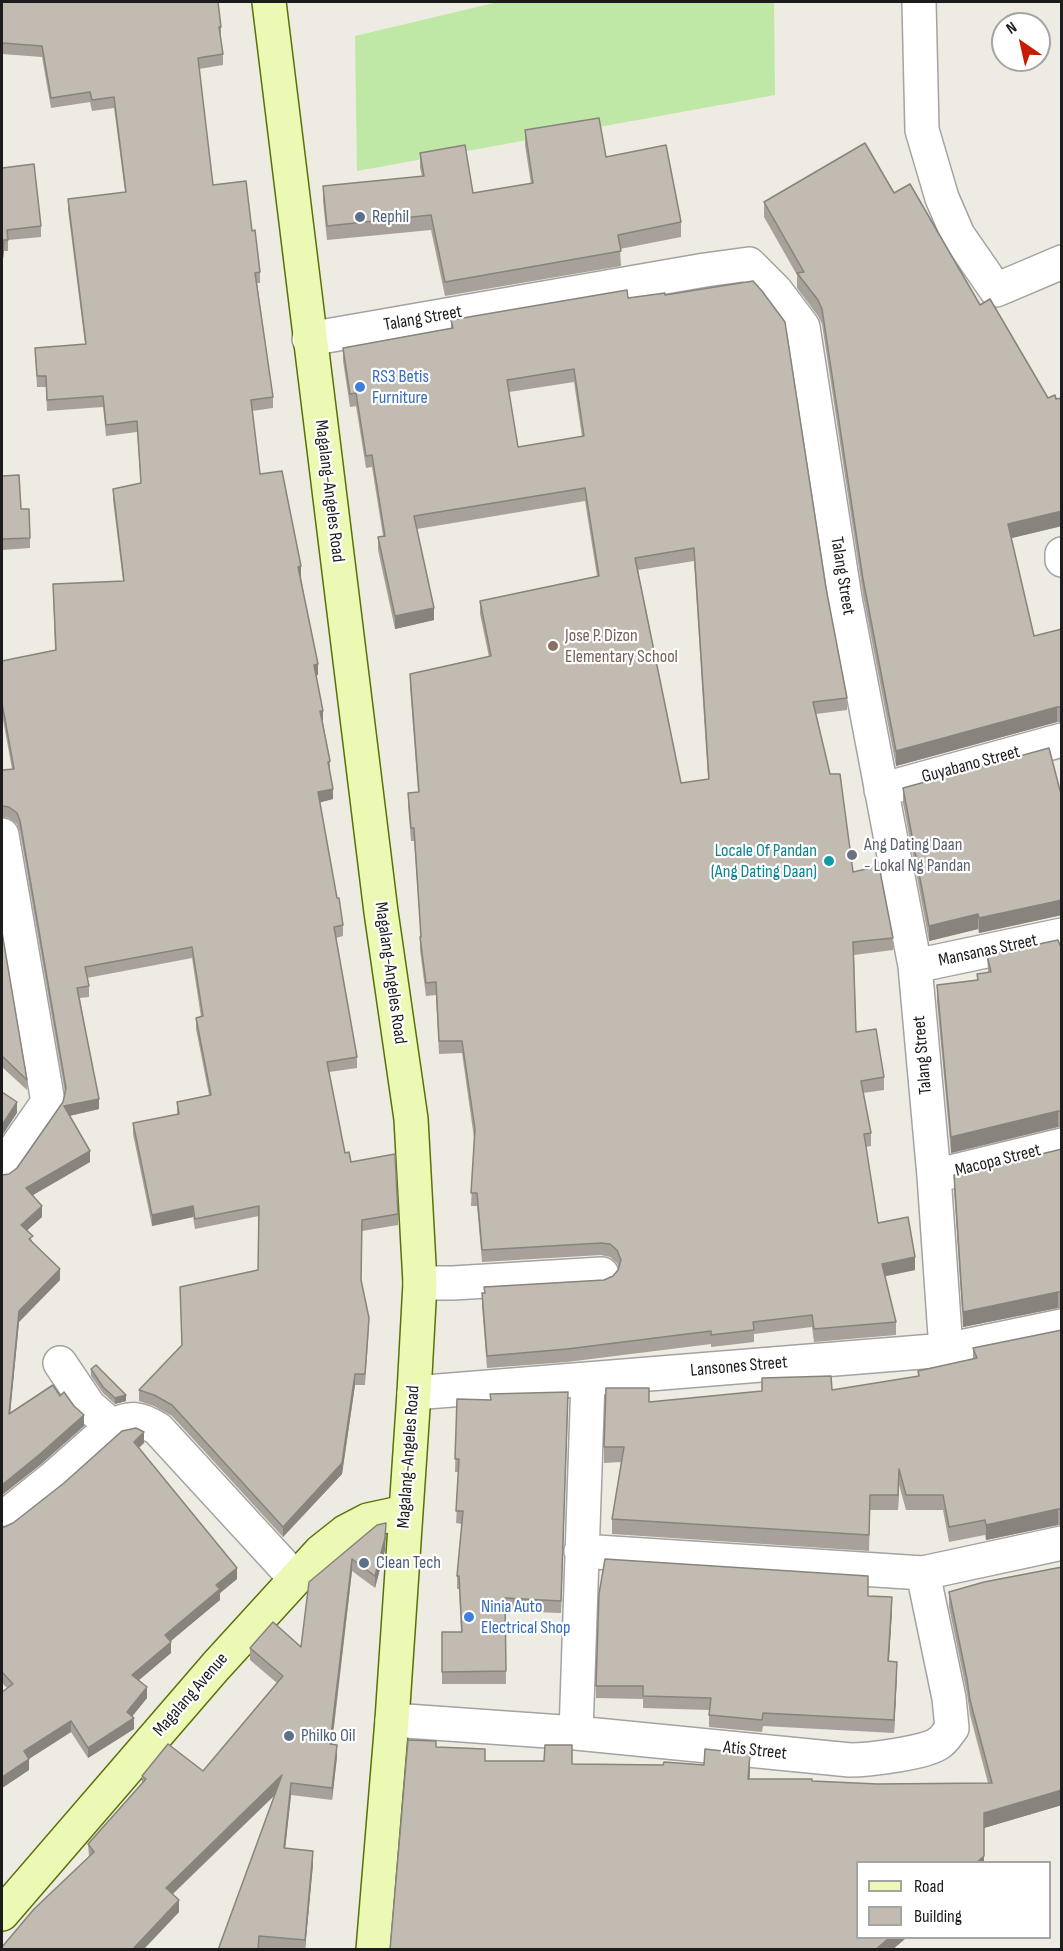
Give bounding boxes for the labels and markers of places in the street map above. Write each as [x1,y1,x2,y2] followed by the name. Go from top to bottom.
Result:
[372,206,409,228] place label: Rephil
[353,210,367,224] marker: Rephil
[372,366,429,409] place label: RS3 Betis Furniture
[353,380,367,394] marker: RS3 Betis Furniture
[565,625,678,668] place label: Jose P. Dizon Elementary School
[546,639,560,653] marker: Jose P. Dizon Elementary School
[864,834,971,876] place label: Ang Dating Daan - Lokal Ng Pandan
[711,840,817,882] place label: Locale Of Pandan (Ang Dating Daan)
[845,848,859,862] marker: Ang Dating Daan - Lokal Ng Pandan
[822,854,836,868] marker: Locale Of Pandan (Ang Dating Daan)
[376,1552,441,1574] place label: Clean Tech
[357,1556,371,1570] marker: Clean Tech
[481,1596,571,1638] place label: Ninia Auto Electrical Shop
[462,1610,476,1624] marker: Ninia Auto Electrical Shop
[301,1725,355,1747] place label: Philko Oil
[282,1729,296,1743] marker: Philko Oil

